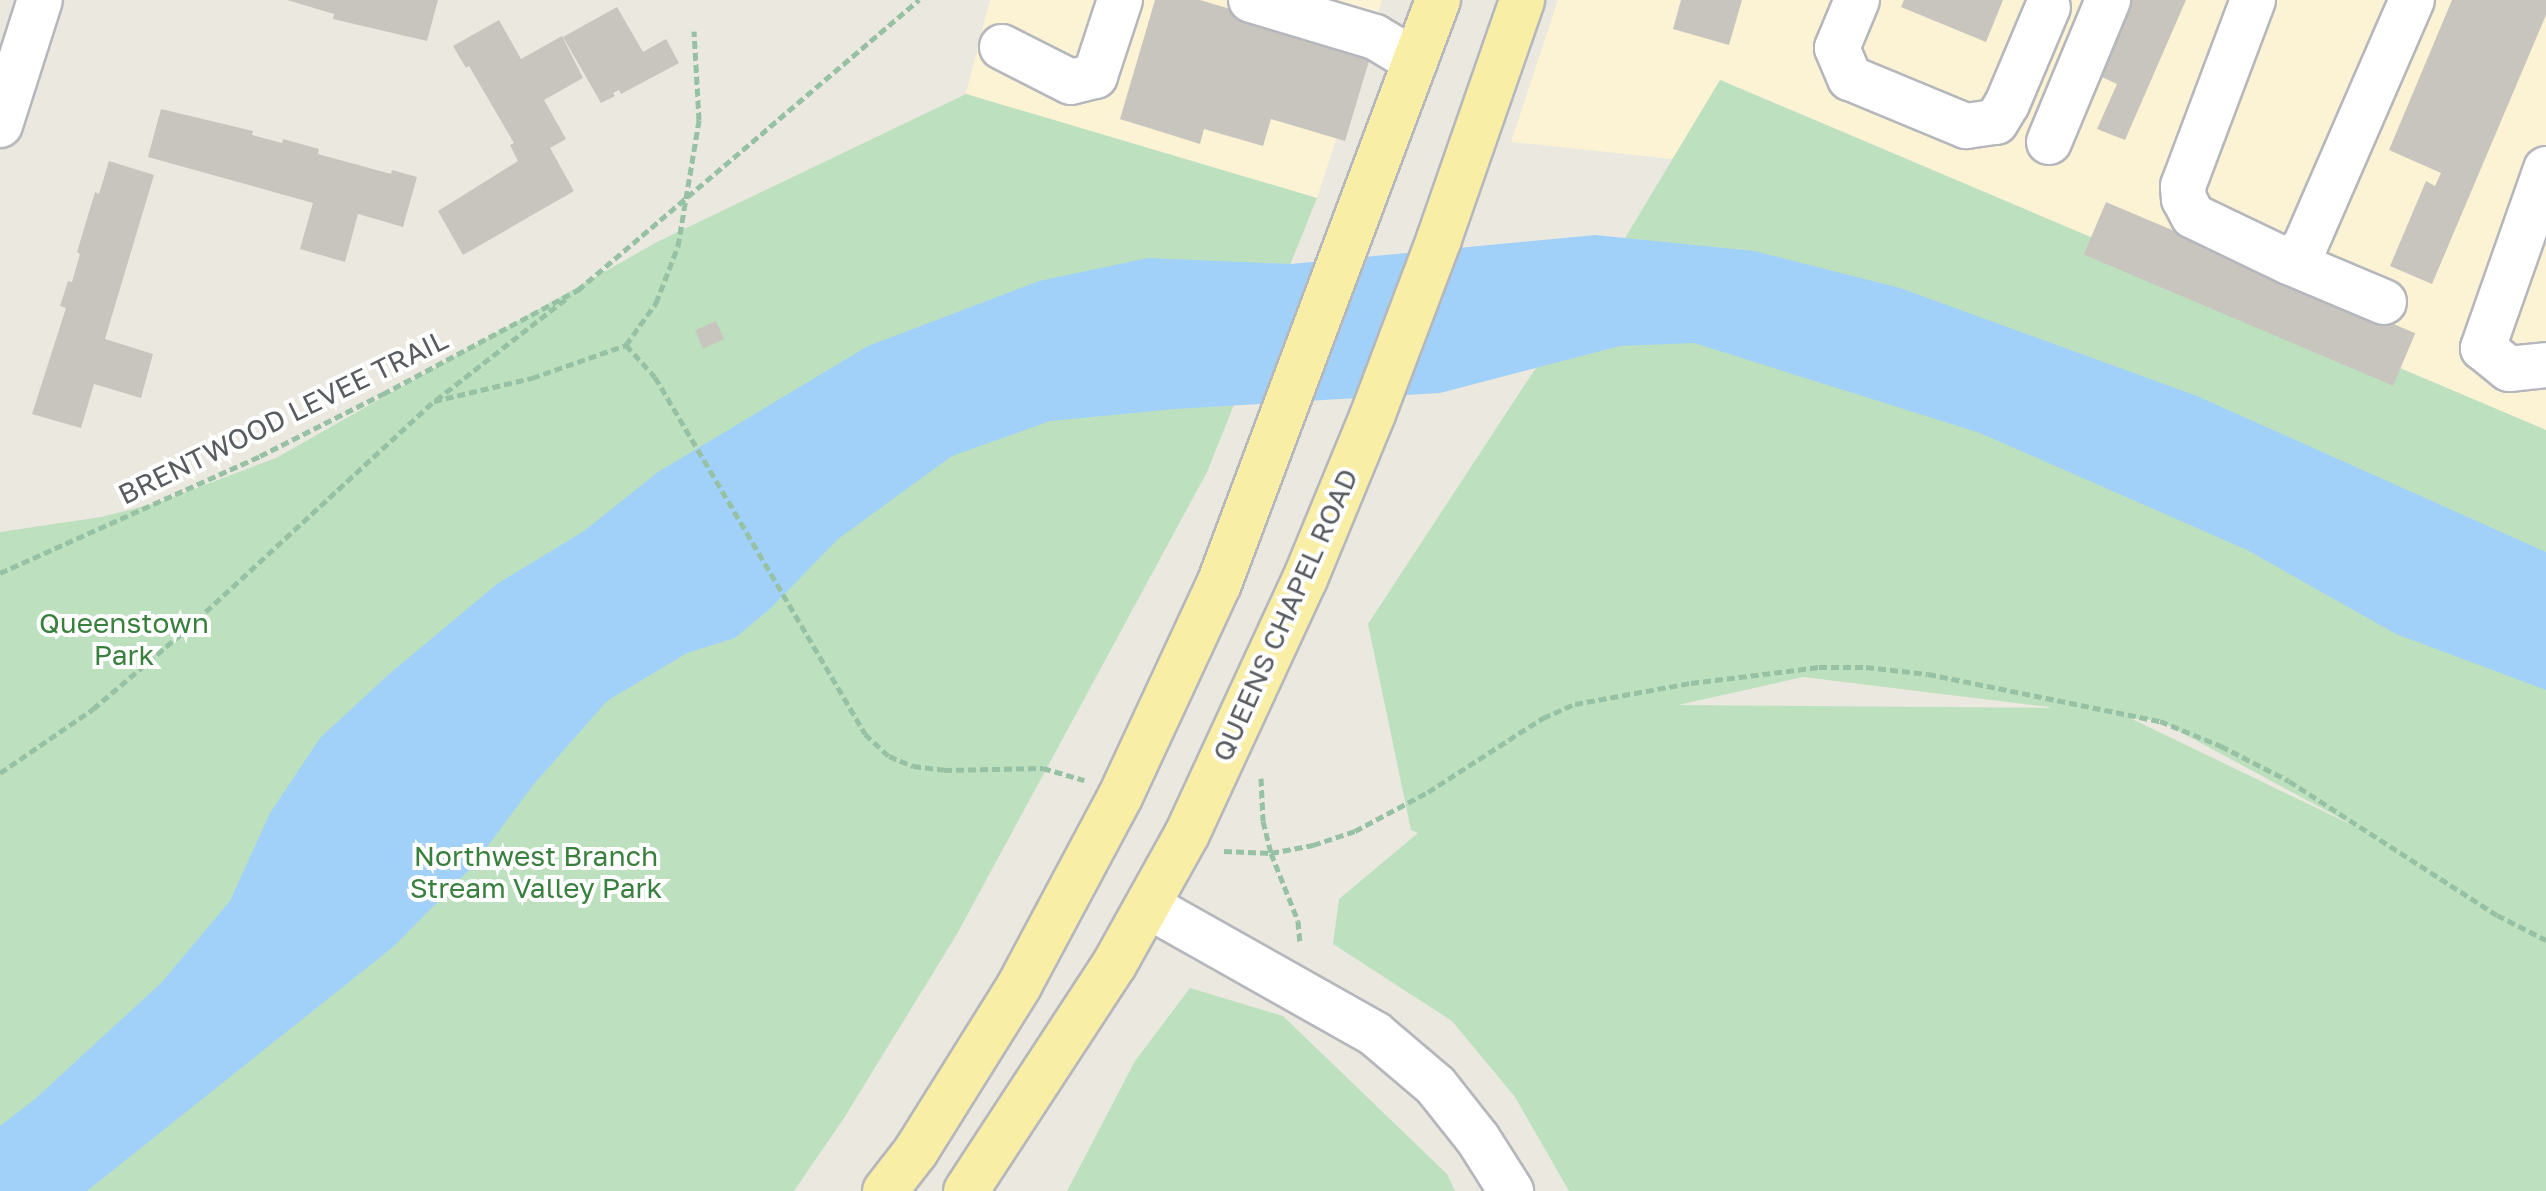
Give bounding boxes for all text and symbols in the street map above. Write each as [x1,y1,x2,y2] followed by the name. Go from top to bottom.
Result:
[113,323,453,511] street label: BRENTWOOD LEVEE TRAIL
[1205,464,1365,766] street label: QUEENS CHAPEL ROAD
[39,606,209,672] park label: Queenstown Park
[410,839,662,905] park label: Northwest Branch Stream Valley Park

